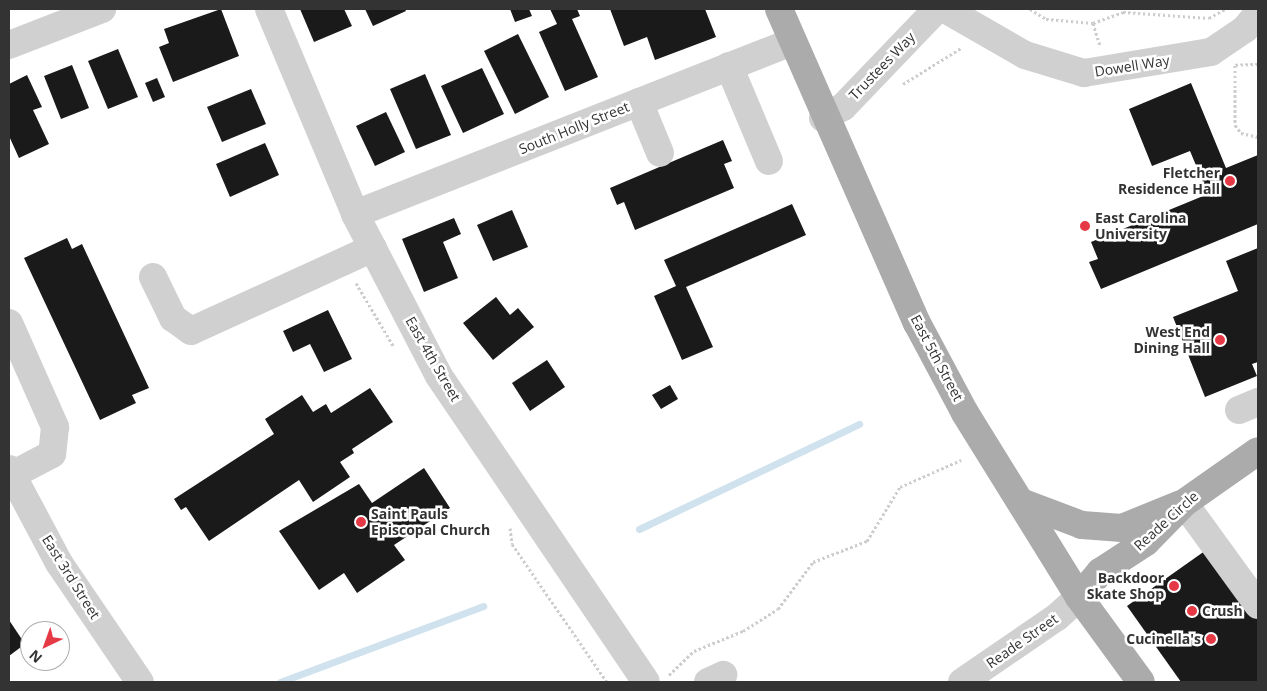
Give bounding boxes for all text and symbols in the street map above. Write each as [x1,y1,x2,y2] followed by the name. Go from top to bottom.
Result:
[846,29,918,103] street label: Trustees Way
[1093,52,1171,80] street label: Dowell Way
[516,98,632,158] street label: South Holly Street
[1118,165,1220,198] place label: Fletcher Residence Hall
[1224,175,1236,187] marker: Fletcher Residence Hall
[1095,210,1187,242] place label: East Carolina University
[1079,220,1091,232] marker: East Carolina University
[907,312,967,404] street label: East 5th Street
[402,314,464,404] street label: East 4th Street
[1133,324,1210,357] place label: West End Dining Hall
[1214,334,1226,346] marker: West End Dining Hall
[1130,488,1202,554] street label: Reade Circle
[371,506,490,538] place label: Saint Pauls Episcopal Church
[355,516,367,528] marker: Saint Pauls Episcopal Church
[38,532,104,622] street label: East 3rd Street
[1087,570,1164,602] place label: Backdoor Skate Shop
[1168,580,1180,592] marker: Backdoor Skate Shop
[1202,603,1243,619] place label: Crush
[1186,605,1198,617] marker: Crush
[983,610,1061,672] street label: Reade Street
[20,621,70,671] north arrow
[1126,631,1201,647] place label: Cucinella's
[1205,633,1217,645] marker: Cucinella's
[25,646,46,668] text: N

